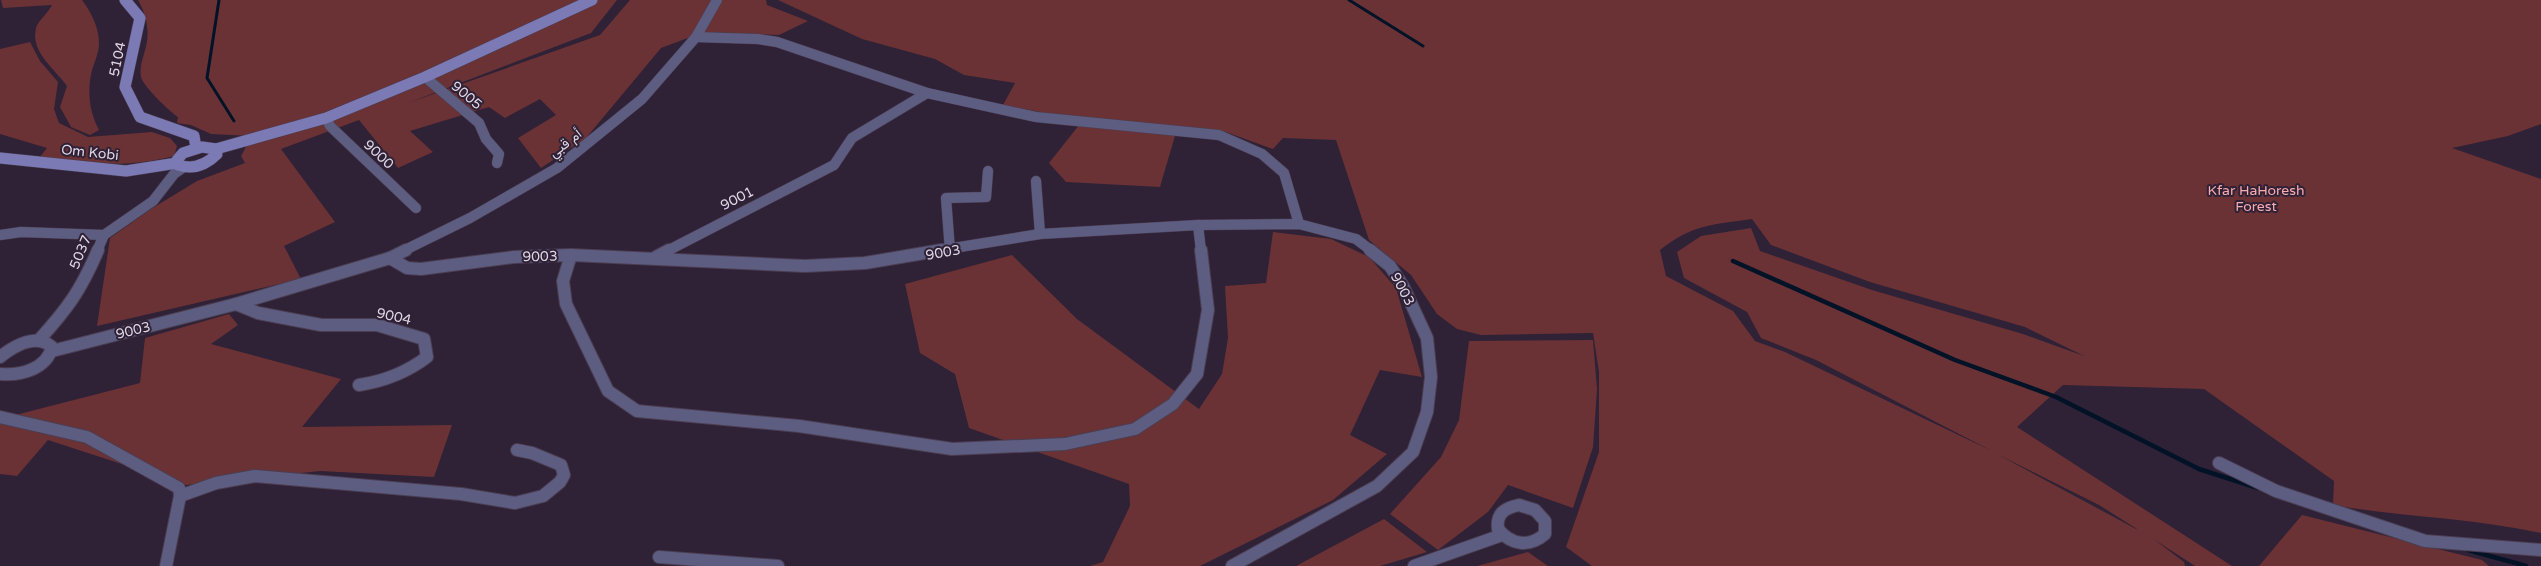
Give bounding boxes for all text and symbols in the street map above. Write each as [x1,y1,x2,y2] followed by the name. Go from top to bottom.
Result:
[106,40,130,78] street label: 5104
[448,78,486,113] street label: 9005
[546,125,587,164] street label: أم قبي
[360,136,397,173] street label: 9000
[60,141,120,164] street label: Om Kobi
[2208,182,2304,215] park label: Kfar HaHoresh Forest
[718,183,757,214] street label: 9001
[66,233,95,272] street label: 5037
[924,241,962,264] street label: 9003
[522,248,558,265] street label: 9003
[1387,270,1418,309] street label: 9003
[375,304,413,329] street label: 9004
[114,318,152,343] street label: 9003

